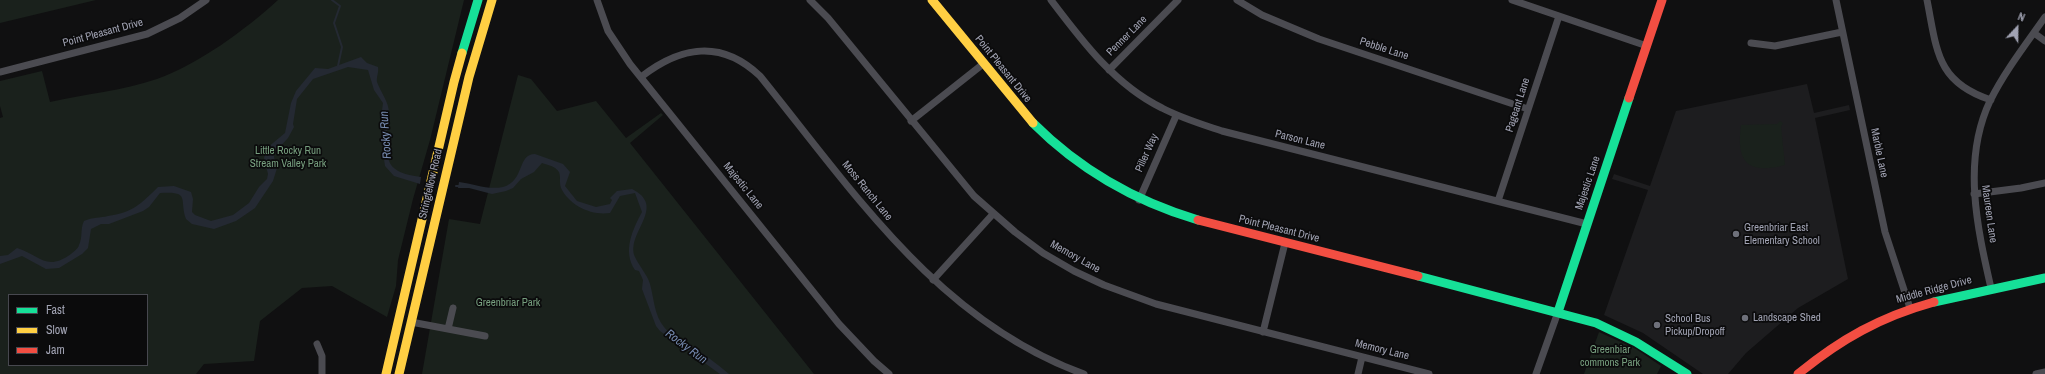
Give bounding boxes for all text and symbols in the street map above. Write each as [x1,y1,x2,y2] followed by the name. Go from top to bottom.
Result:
[1997,8,2037,48] north arrow
[2016,9,2027,25] text: N
[1104,13,1150,59] street label: Penner Lane
[61,16,145,50] street label: Point Pleasant Drive
[972,33,1034,105] street label: Point Pleasant Drive
[1358,35,1410,63] street label: Pebble Lane
[1503,76,1533,134] street label: Pageant Lane
[377,110,395,160] water label: Rocky Run
[1274,127,1326,153] street label: Parson Lane
[1867,127,1891,179] street label: Marble Lane
[1133,132,1161,174] street label: Piller Way
[250,144,326,170] park label: Little Rocky Run Stream Valley Park
[417,148,445,220] street label: Stringfellow Road
[1573,154,1603,212] street label: Majestic Lane
[839,159,895,223] street label: Moss Ranch Lane
[720,160,766,212] street label: Majestic Lane
[1978,184,2000,244] street label: Maureen Lane
[1237,213,1321,245] street label: Point Pleasant Drive
[1744,221,1820,247] place label: Greenbriar East Elementary School
[1731,229,1741,239] marker: Greenbriar East Elementary School
[1048,238,1102,276] street label: Memory Lane
[1895,274,1973,306] street label: Middle Ridge Drive
[8,294,148,366] legend
[476,296,540,310] park label: Greenbriar Park
[46,302,65,318] text: Fast
[1753,311,1821,325] place label: Landscape Shed
[1665,312,1725,338] place label: School Bus Pickup/Dropoff
[1740,313,1750,323] marker: Landscape Shed
[1652,320,1662,330] marker: School Bus Pickup/Dropoff
[46,322,67,338] text: Slow
[662,327,710,367] water label: Rocky Run
[1354,337,1410,363] street label: Memory Lane
[46,342,65,358] text: Jam
[1580,343,1640,369] park label: Greenbiar commons Park

